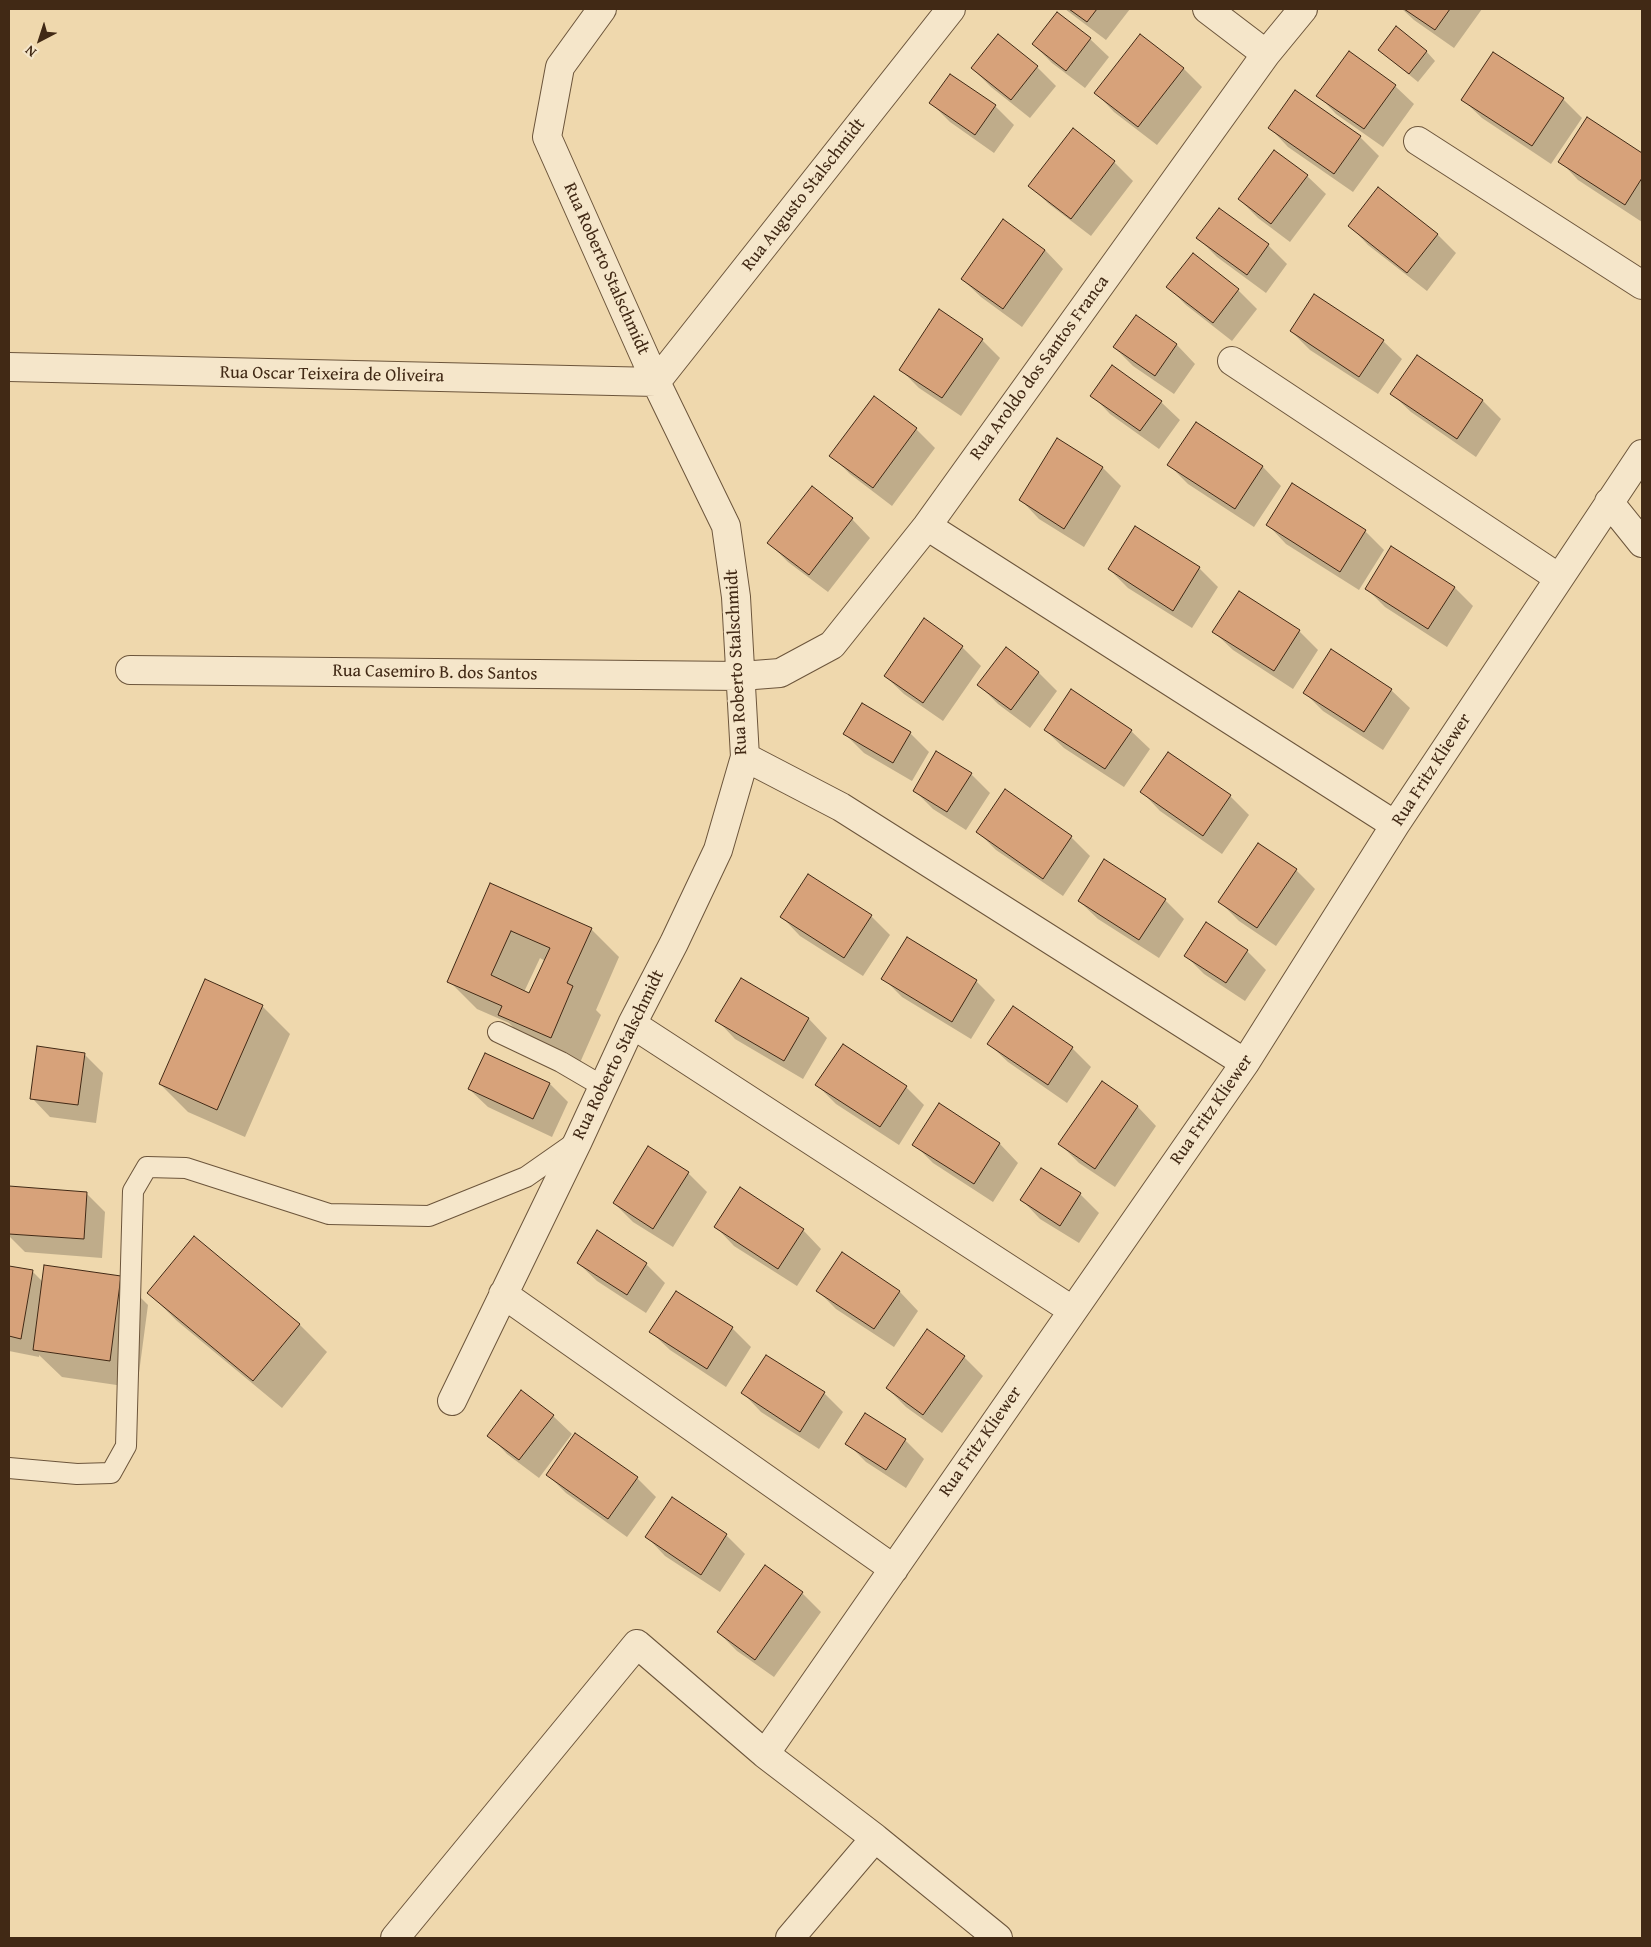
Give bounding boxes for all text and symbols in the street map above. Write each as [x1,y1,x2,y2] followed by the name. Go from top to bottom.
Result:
[15,15,65,65] north arrow
[20,41,40,62] text: N
[738,114,870,276] street label: Rua Augusto Stalschmidt
[558,180,654,358] street label: Rua Roberto Stalschmidt
[966,272,1114,464] street label: Rua Aroldo dos Santos Franca
[220,362,444,388] street label: Rua Oscar Teixeira de Oliveira
[721,568,753,756] street label: Rua Roberto Stalschmidt
[332,660,538,686] street label: Rua Casemiro B. dos Santos
[1388,710,1476,830] street label: Rua Fritz Kliewer
[568,967,670,1143] street label: Rua Roberto Stalschmidt
[1166,1051,1258,1169] street label: Rua Fritz Kliewer
[935,1383,1027,1501] street label: Rua Fritz Kliewer

